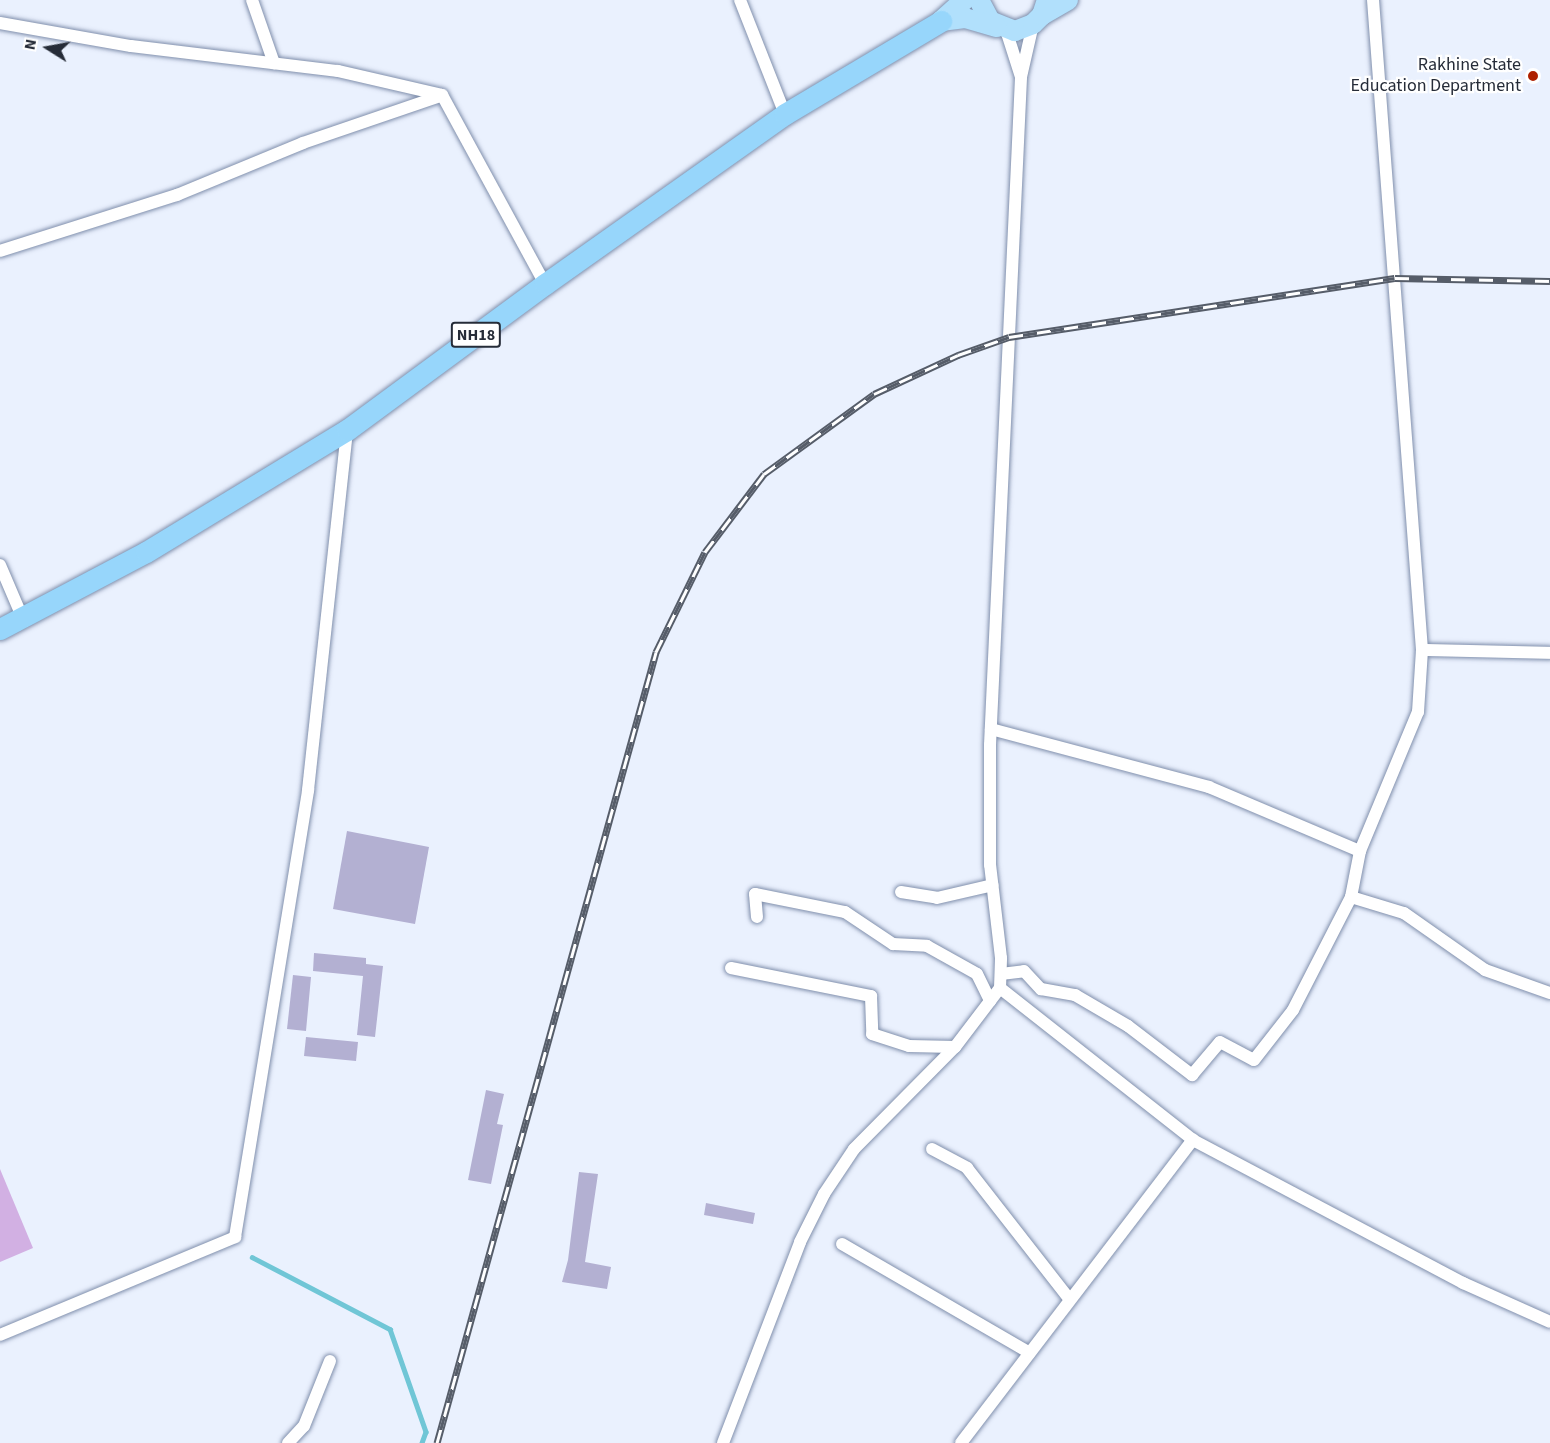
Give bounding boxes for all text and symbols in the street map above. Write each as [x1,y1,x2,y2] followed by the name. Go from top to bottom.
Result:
[18,18,78,78] north arrow
[19,37,42,52] text: N
[1350,55,1521,98] place label: Rakhine State Education Department
[1526,69,1540,83] marker: Rakhine State Education Department
[450,322,502,348] road number: NH18

